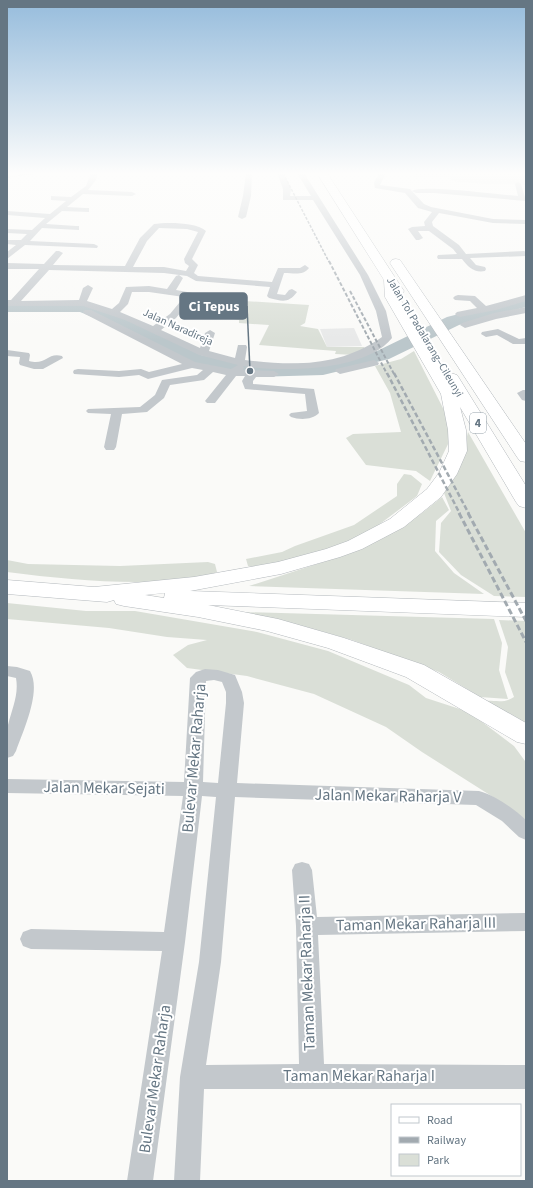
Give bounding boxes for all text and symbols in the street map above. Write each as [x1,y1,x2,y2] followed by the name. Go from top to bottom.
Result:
[383,274,467,400] street label: Jalan Tol Padalarang–Cileunyi
[180,293,247,319] callout: Ci Tepus
[189,297,239,317] text: Ci Tepus
[141,305,215,349] street label: Jalan Naradireja
[470,413,486,433] road number: 4
[177,682,211,834] street label: Bulevar Mekar Raharja
[43,776,165,800] street label: Jalan Mekar Sejati
[314,784,462,808] street label: Jalan Mekar Raharja V
[293,895,321,1051] street label: Taman Mekar Raharja II
[336,912,496,936] street label: Taman Mekar Raharja III
[134,1003,176,1155] street label: Bulevar Mekar Raharja
[283,1065,435,1087] street label: Taman Mekar Raharja I
[391,1104,521,1176] legend
[427,1112,453,1129] text: Road
[427,1132,466,1149] text: Railway
[427,1152,449,1169] text: Park

